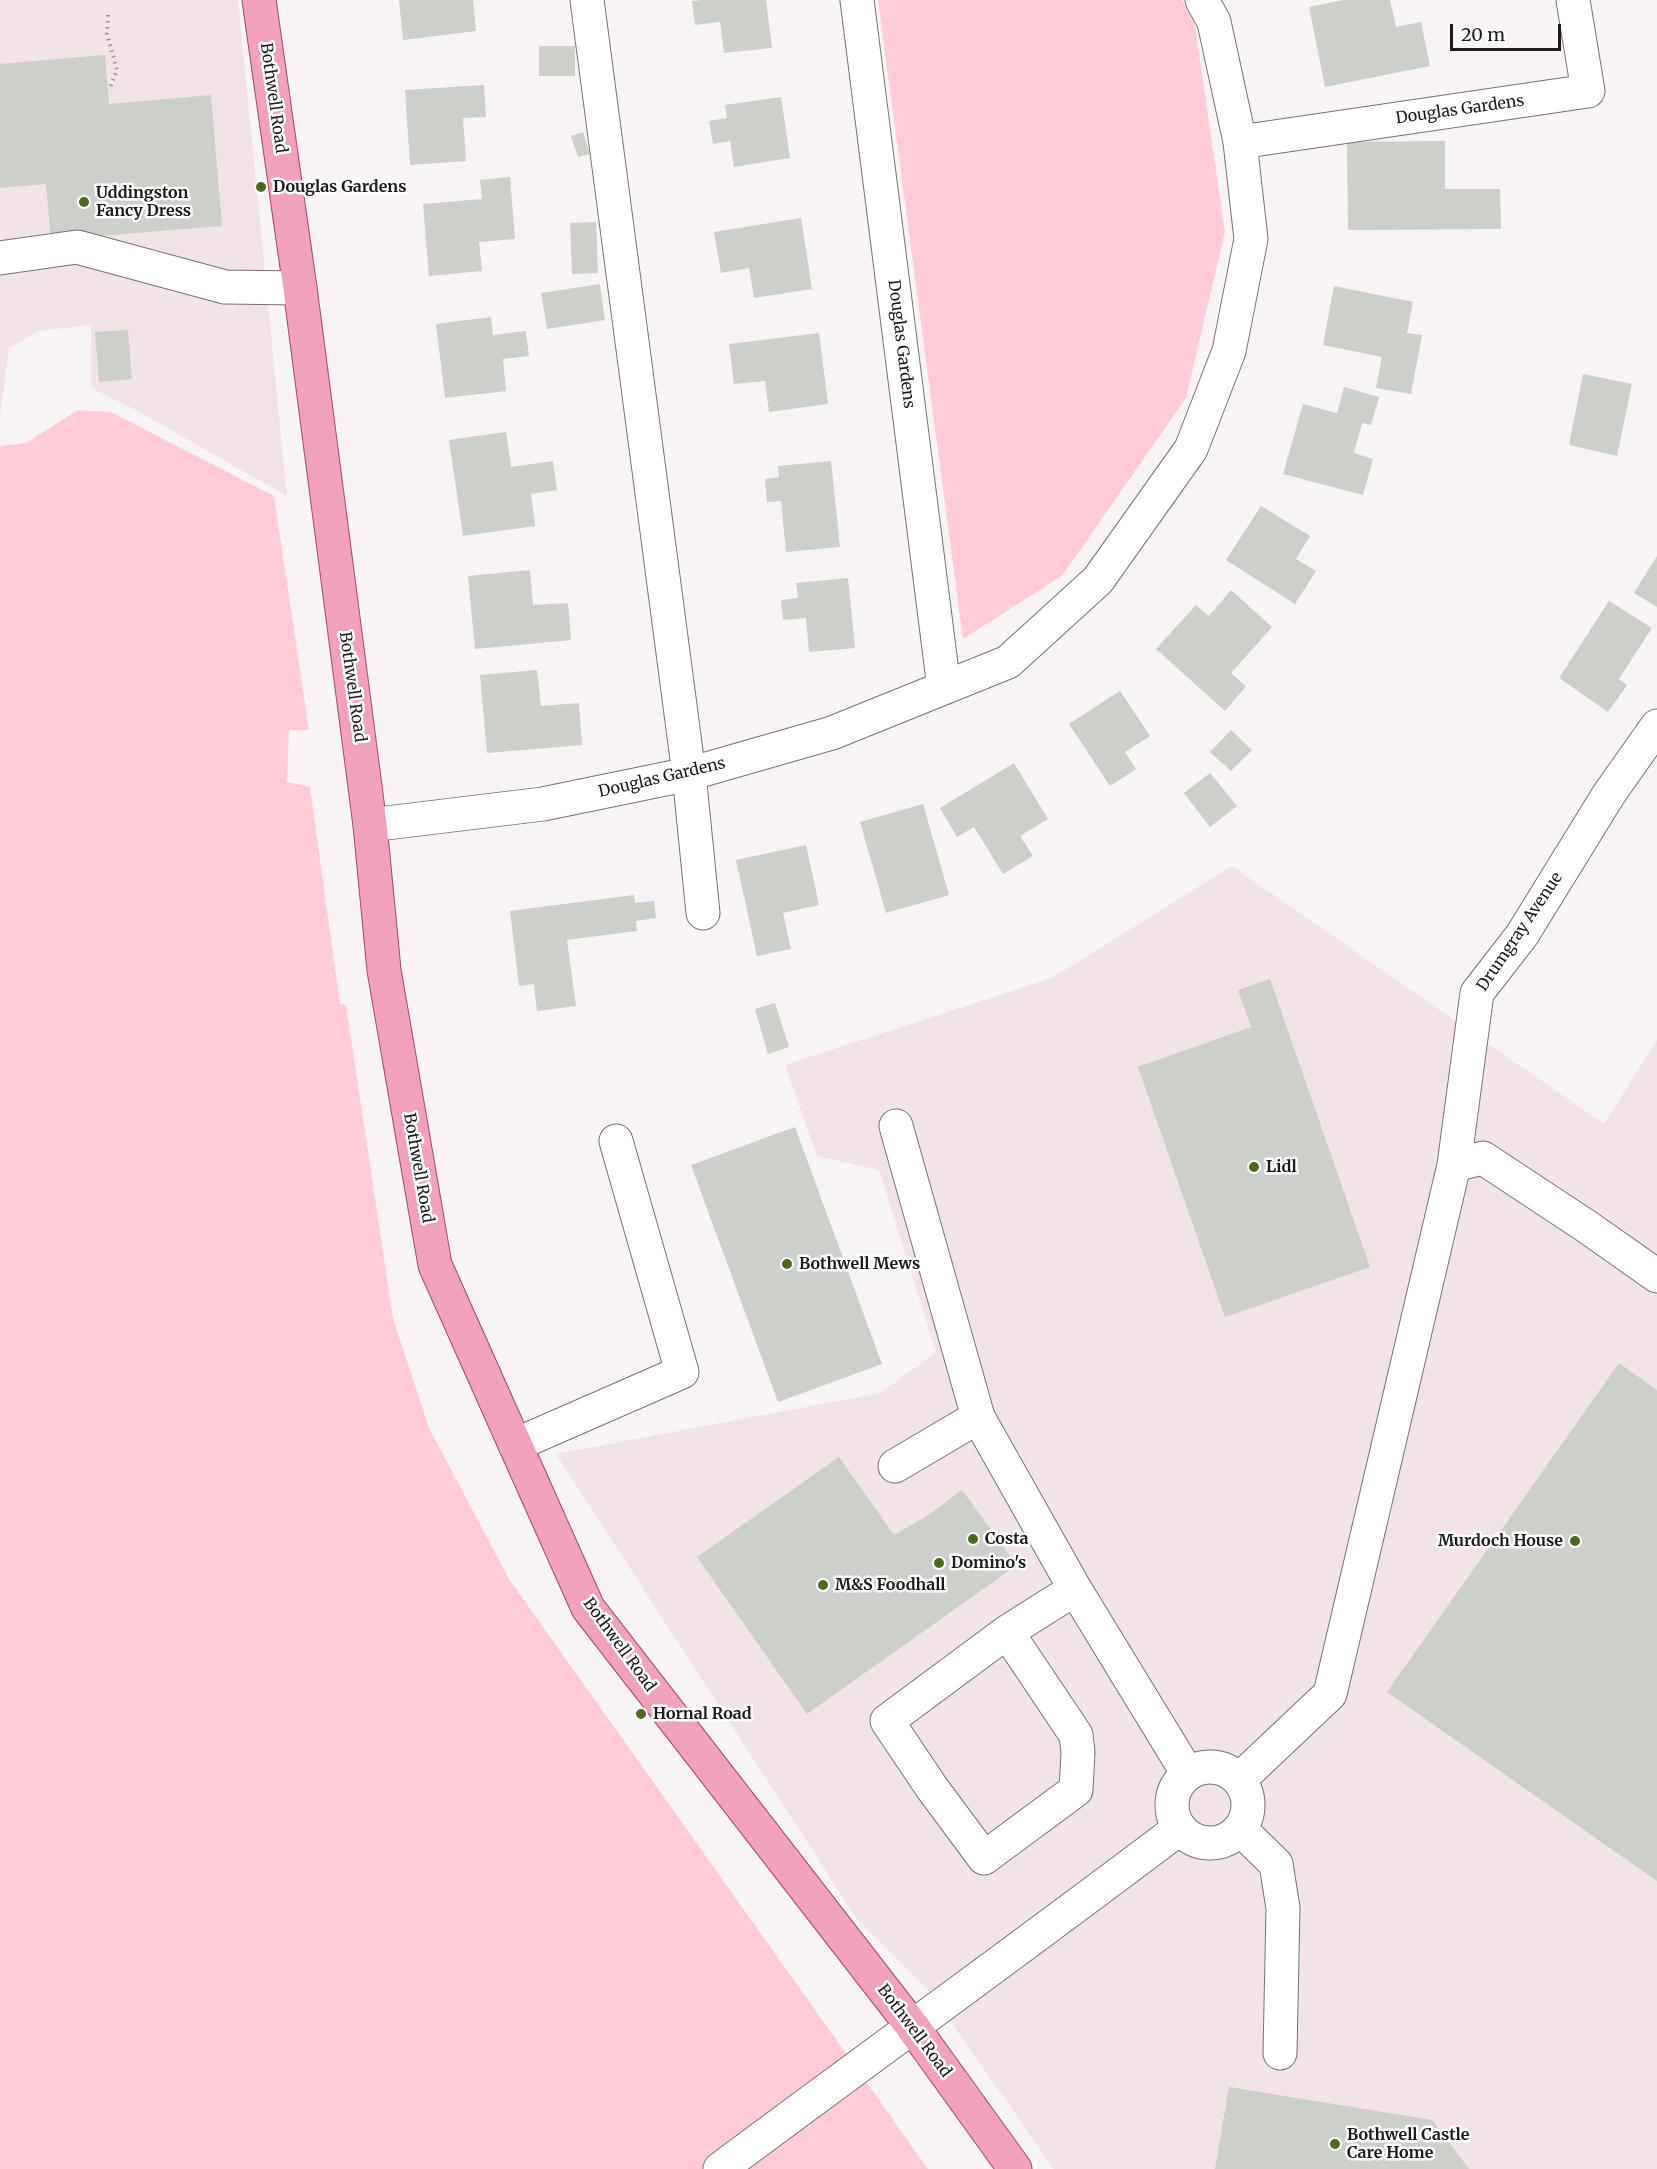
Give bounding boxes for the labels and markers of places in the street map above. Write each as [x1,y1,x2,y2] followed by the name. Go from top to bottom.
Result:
[273,177,407,197] place label: Douglas Gardens
[254,180,268,194] marker: Douglas Gardens
[96,183,191,221] place label: Uddingston Fancy Dress
[77,195,91,209] marker: Uddingston Fancy Dress
[1266,1157,1297,1177] place label: Lidl
[1247,1160,1261,1174] marker: Lidl
[799,1254,920,1274] place label: Bothwell Mews
[780,1257,794,1271] marker: Bothwell Mews
[985,1529,1029,1549] place label: Costa
[1438,1531,1563,1551] place label: Murdoch House
[966,1532,980,1546] marker: Costa
[1568,1534,1582,1548] marker: Murdoch House
[951,1553,1026,1573] place label: Domino's
[932,1556,946,1570] marker: Domino's
[835,1575,946,1595] place label: M&S Foodhall
[816,1578,830,1592] marker: M&S Foodhall
[653,1704,752,1724] place label: Hornal Road
[634,1707,648,1721] marker: Hornal Road
[1347,2125,1469,2163] place label: Bothwell Castle Care Home
[1328,2137,1342,2151] marker: Bothwell Castle Care Home

